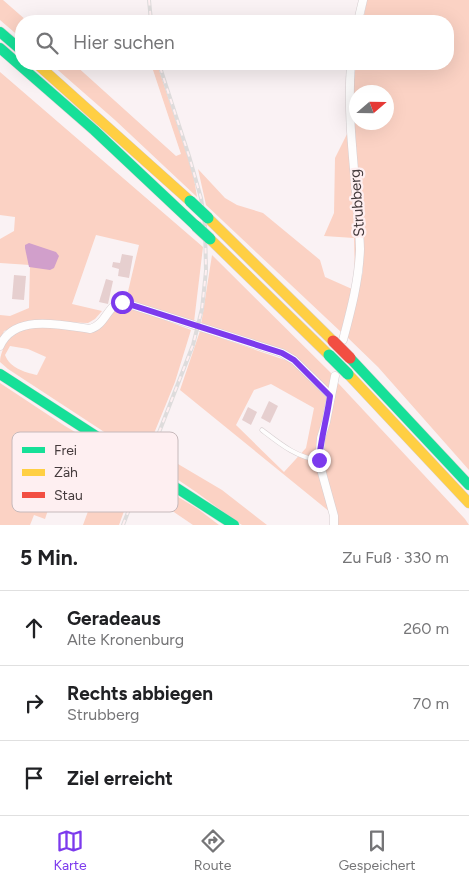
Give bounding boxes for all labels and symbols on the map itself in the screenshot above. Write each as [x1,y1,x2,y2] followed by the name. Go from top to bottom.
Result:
[349,85,394,130] north arrow
[346,168,368,238] street label: Strubberg
[111,291,134,314] route start
[12,432,178,512] legend
[54,442,77,459] text: Frei
[308,449,331,472] route end
[54,464,78,481] text: Zäh
[54,487,83,504] text: Stau

